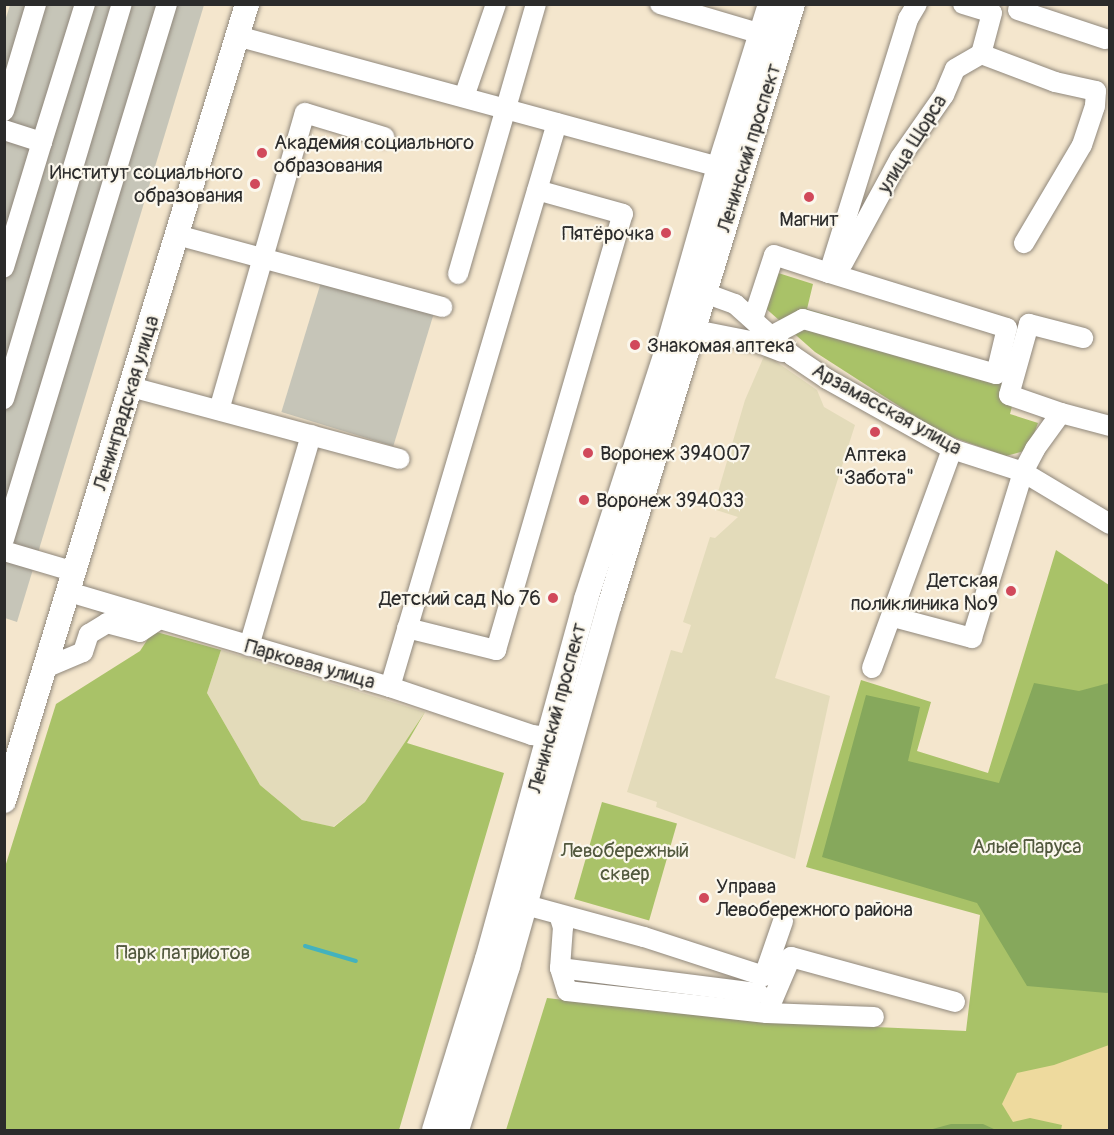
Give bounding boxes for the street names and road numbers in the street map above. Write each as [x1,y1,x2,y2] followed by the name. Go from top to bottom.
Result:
[712,61,786,235] street label: Ленинский проспект
[872,90,952,198] street label: улица Щорса
[88,313,164,493] street label: Ленинградская улица
[808,358,966,460] street label: Арзамасская улица
[523,620,591,796] street label: Ленинский проспект
[242,634,378,694] street label: Парковая улица

